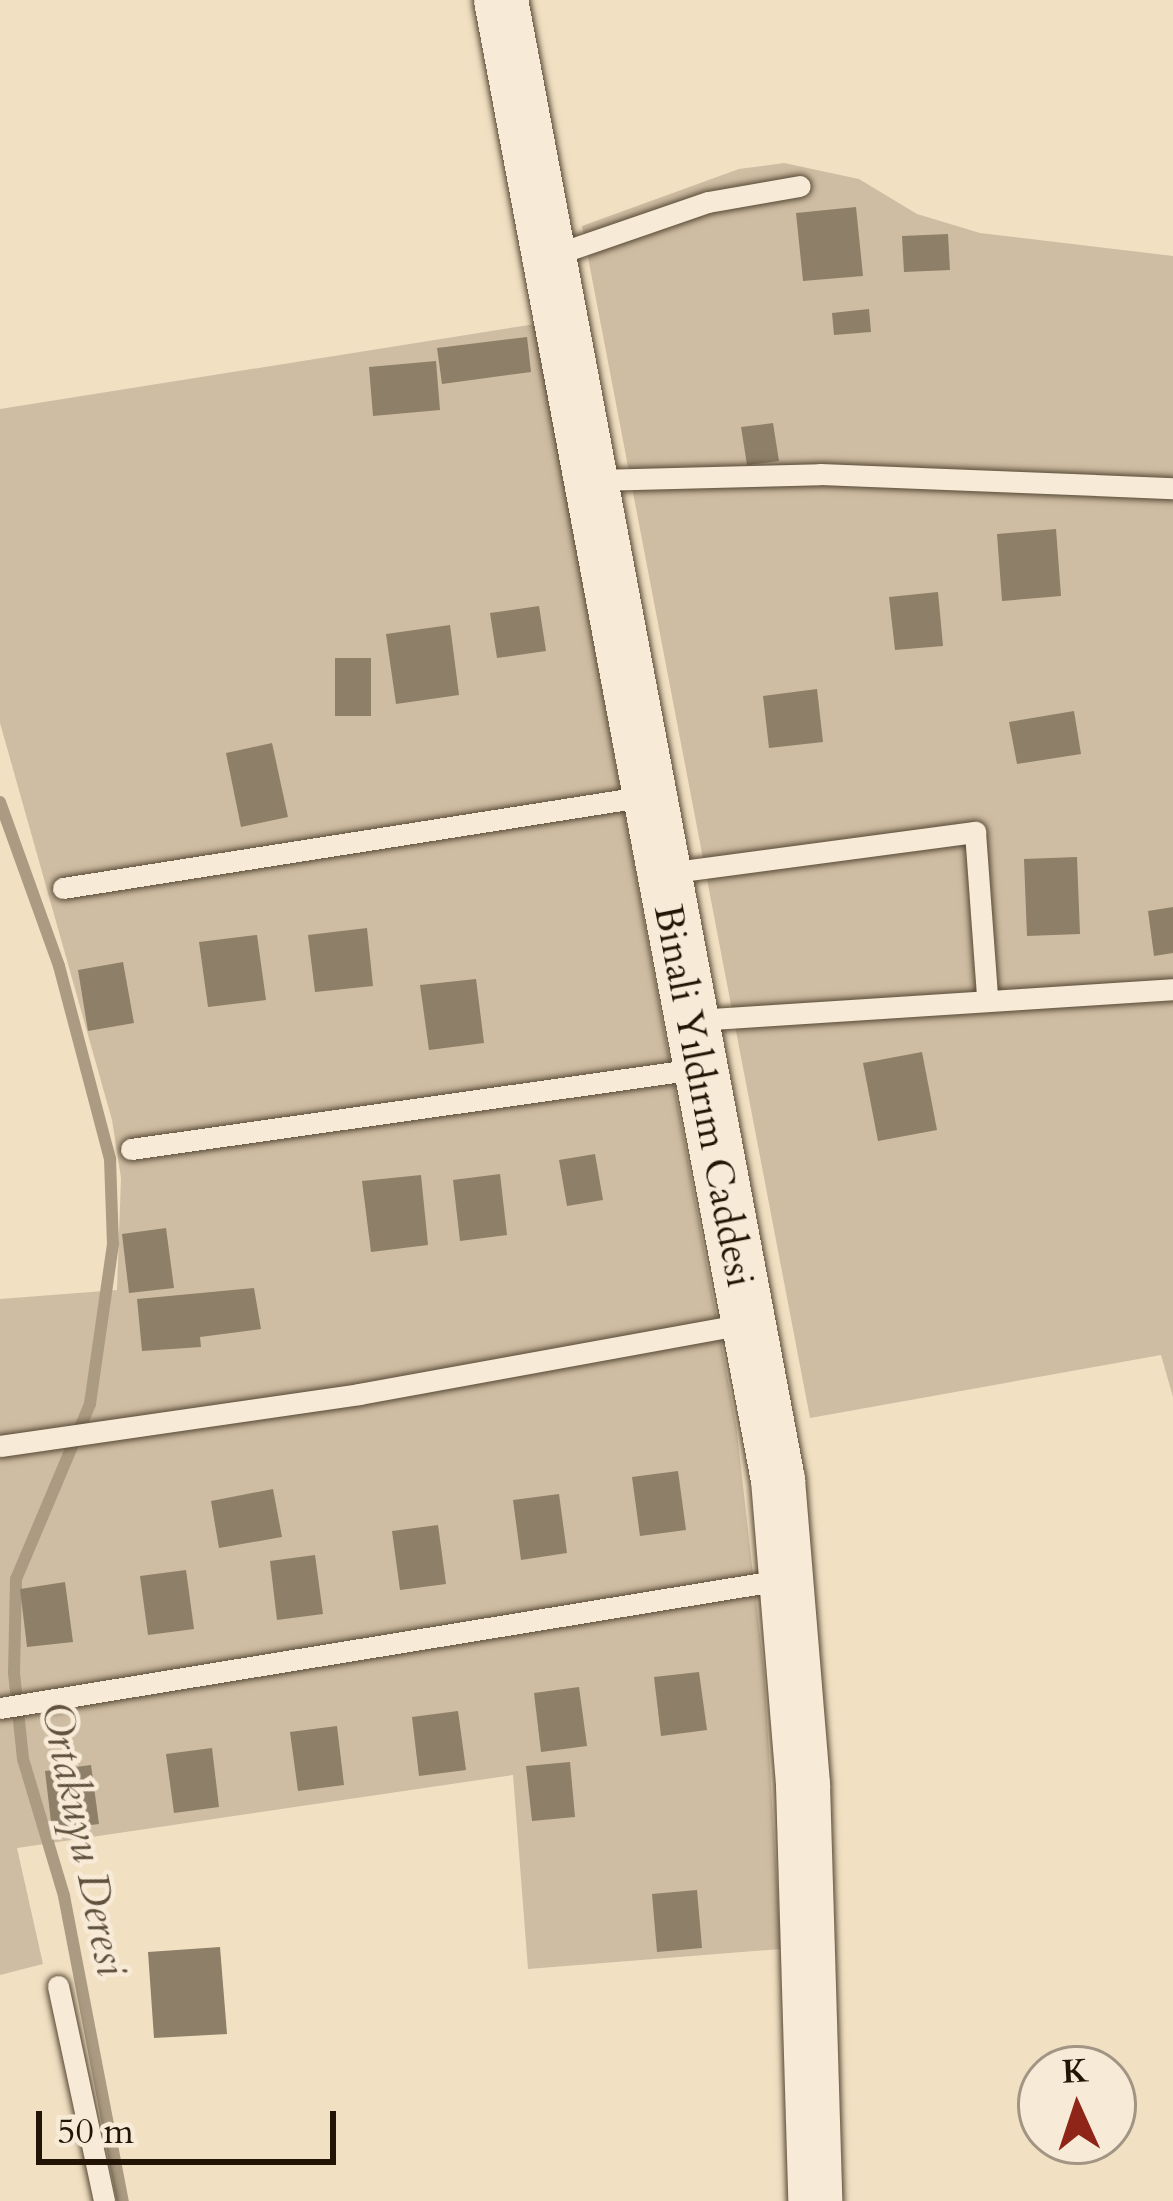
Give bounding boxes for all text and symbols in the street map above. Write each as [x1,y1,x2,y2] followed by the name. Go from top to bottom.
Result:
[643,901,763,1291] street label: Binali Yıldırım Caddesi
[29,1698,137,1980] water label: Ortakuyu Deresi
[1017,2045,1137,2165] north arrow
[1061,2048,1090,2095] text: K
[42,2087,342,2161] scale bar
[57,2107,134,2156] text: 50 m

